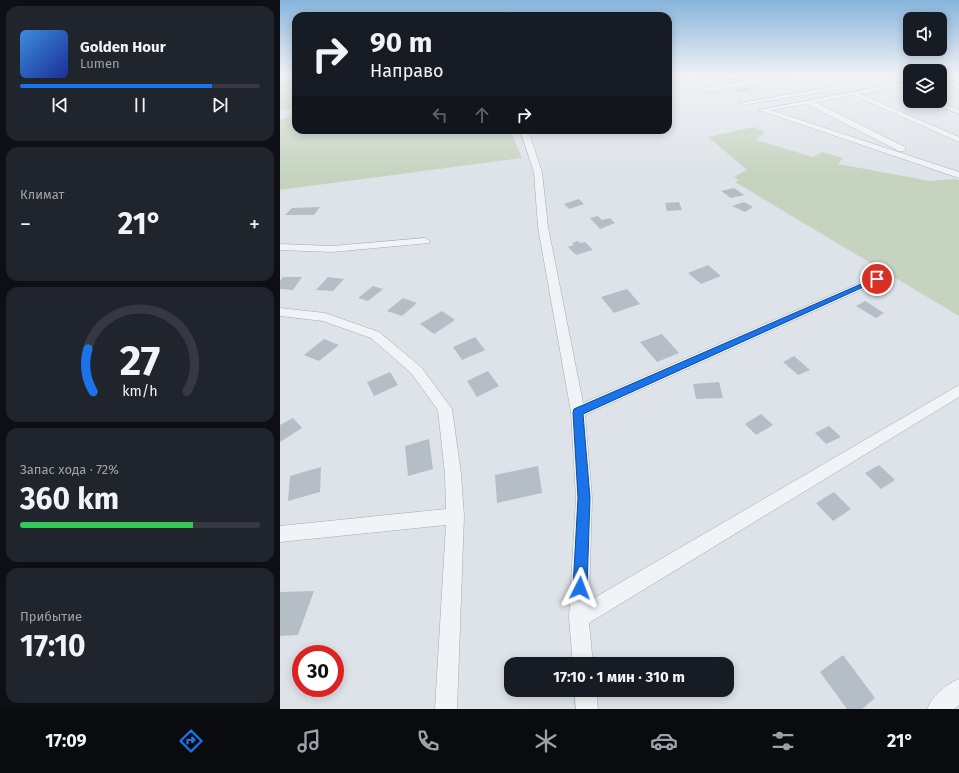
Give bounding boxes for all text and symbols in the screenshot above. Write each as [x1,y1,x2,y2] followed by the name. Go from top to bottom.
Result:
[903,12,947,108] map controls
[903,12,947,56] button: sound
[370,26,432,59] text: 90 m
[304,28,356,80] icon: right
[80,38,166,56] text: Golden Hour
[80,56,120,71] text: Lumen
[370,60,444,82] text: Направо
[903,64,947,108] button: layers
[49,94,71,116] icon: previous
[129,94,151,116] icon: pause
[209,94,231,116] icon: next
[429,104,451,126] icon: left
[471,104,493,126] icon: ahead
[513,104,535,126] icon: right
[20,187,64,202] text: Климат
[118,206,162,242] text: 21°
[20,211,31,238] text: −
[249,211,260,238] text: +
[860,262,894,296] pin
[866,268,888,290] icon: arrive
[120,336,160,386] text: 27
[122,383,158,400] text: km/h
[20,462,119,477] text: Запас хода · 72%
[20,481,119,517] text: 360 km
[559,567,601,609] position arrow
[20,609,82,624] text: Прибытие
[20,628,86,664] text: 17:10
[292,645,344,697] speed limit sign: 30
[553,668,685,686] text: 17:10 · 1 мин · 310 m
[177,727,205,755] icon: directions
[295,727,323,755] icon: music
[414,727,442,755] icon: phone
[532,727,560,755] icon: climate
[650,727,678,755] icon: car
[769,727,797,755] icon: filters
[45,730,87,752] text: 17:09
[887,730,914,752] text: 21°

